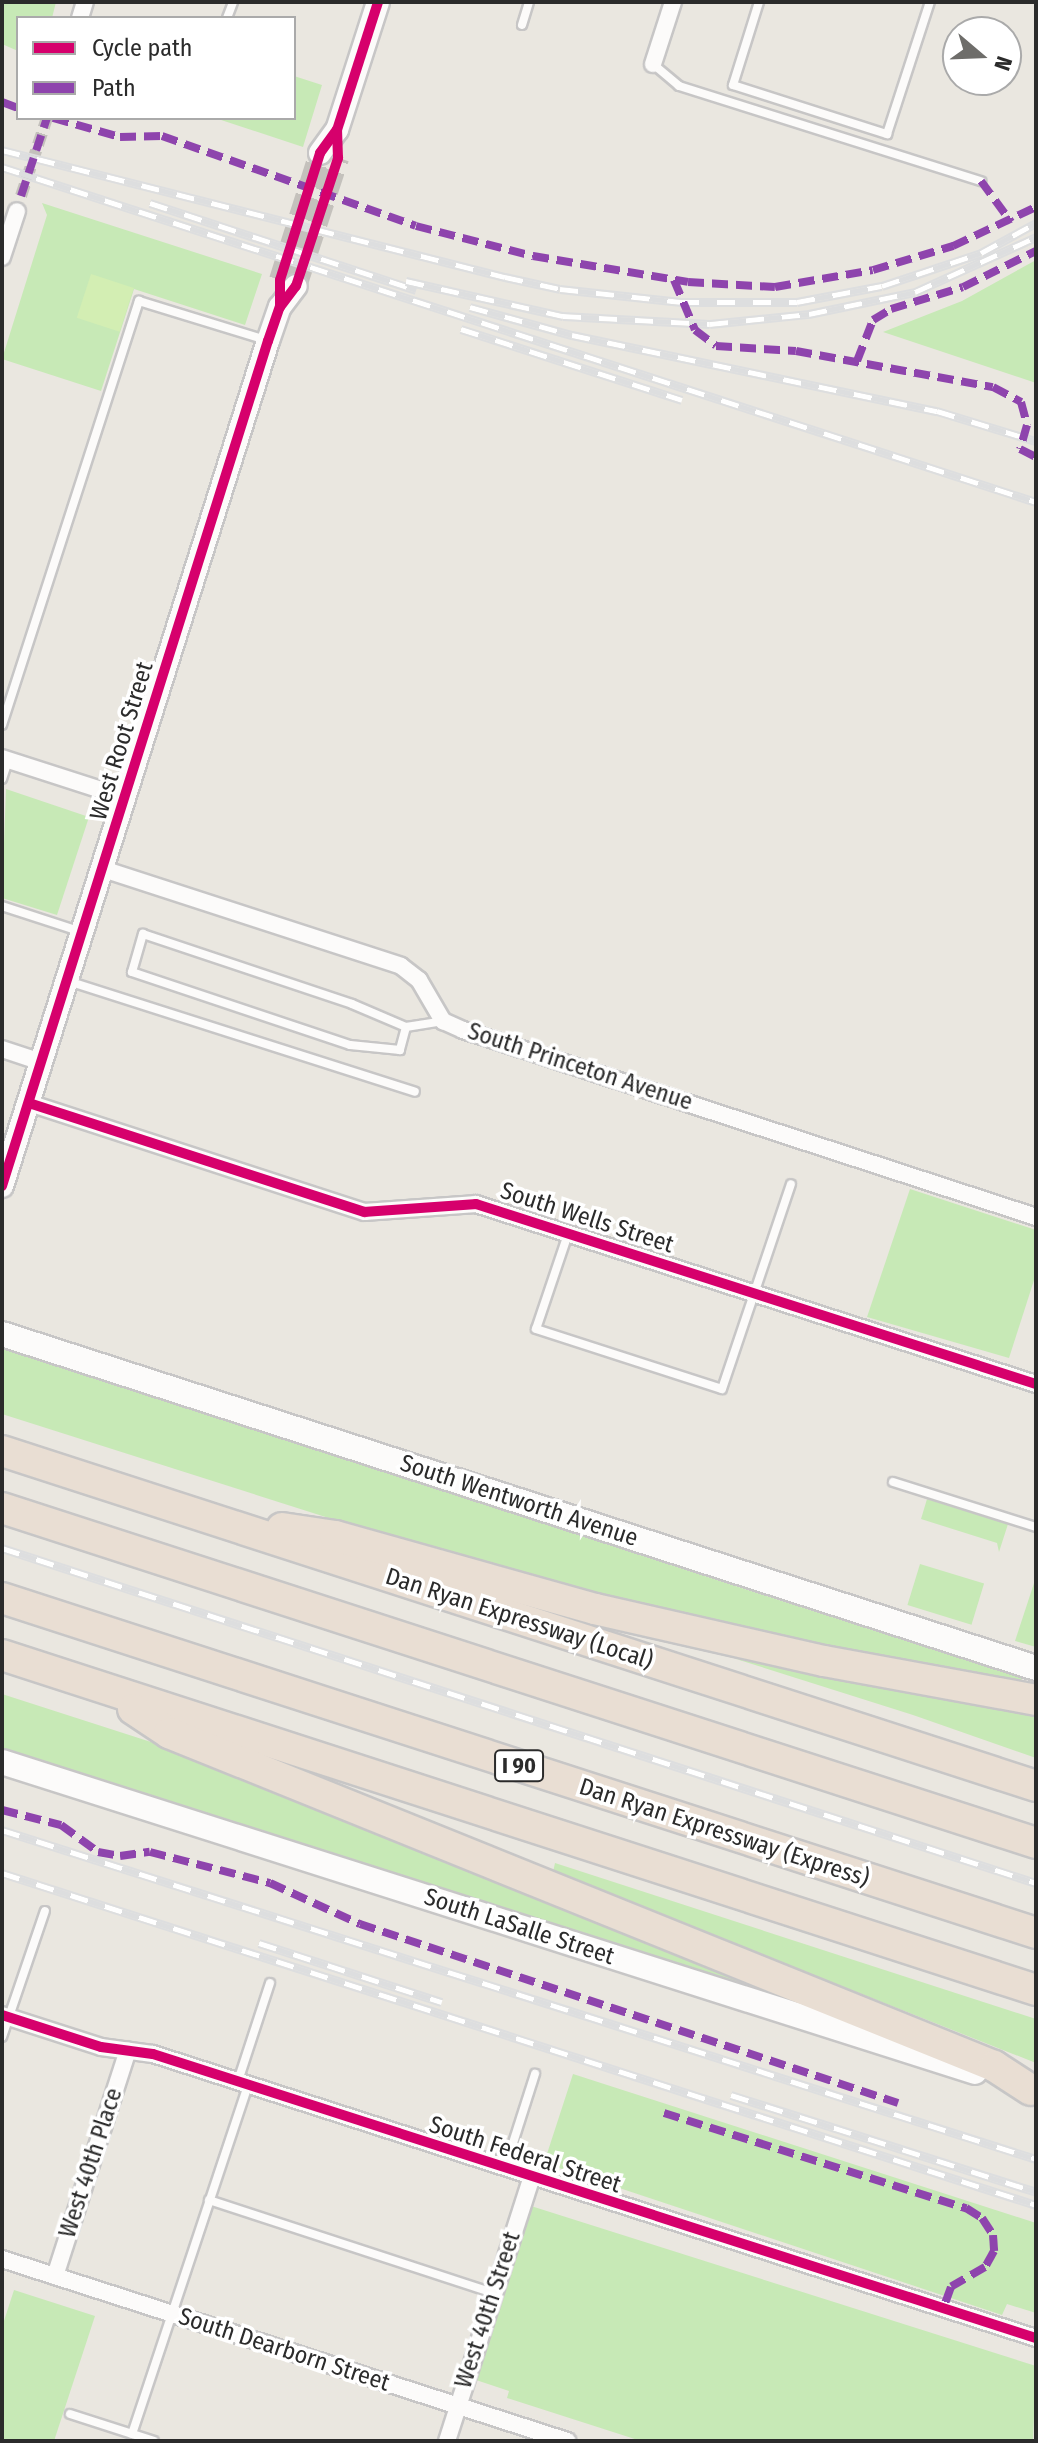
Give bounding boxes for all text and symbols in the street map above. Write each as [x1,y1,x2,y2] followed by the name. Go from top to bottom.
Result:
[16,16,296,120] legend
[942,16,1022,96] north arrow
[92,34,192,62] text: Cycle path
[988,53,1018,74] text: N
[92,74,136,102] text: Path
[84,658,160,824] street label: West Root Street
[464,1017,696,1117] street label: South Princeton Avenue
[497,1176,677,1260] street label: South Wells Street
[396,1449,642,1553] street label: South Wentworth Avenue
[382,1562,656,1676] street label: Dan Ryan Expressway (Local)
[493,1748,545,1784] road number: I 90
[575,1772,873,1894] street label: Dan Ryan Expressway (Express)
[420,1883,618,1971] street label: South LaSalle Street
[53,2085,129,2241] street label: West 40th Place
[426,2110,624,2200] street label: South Federal Street
[449,2228,527,2392] street label: West 40th Street
[175,2302,393,2398] street label: South Dearborn Street

